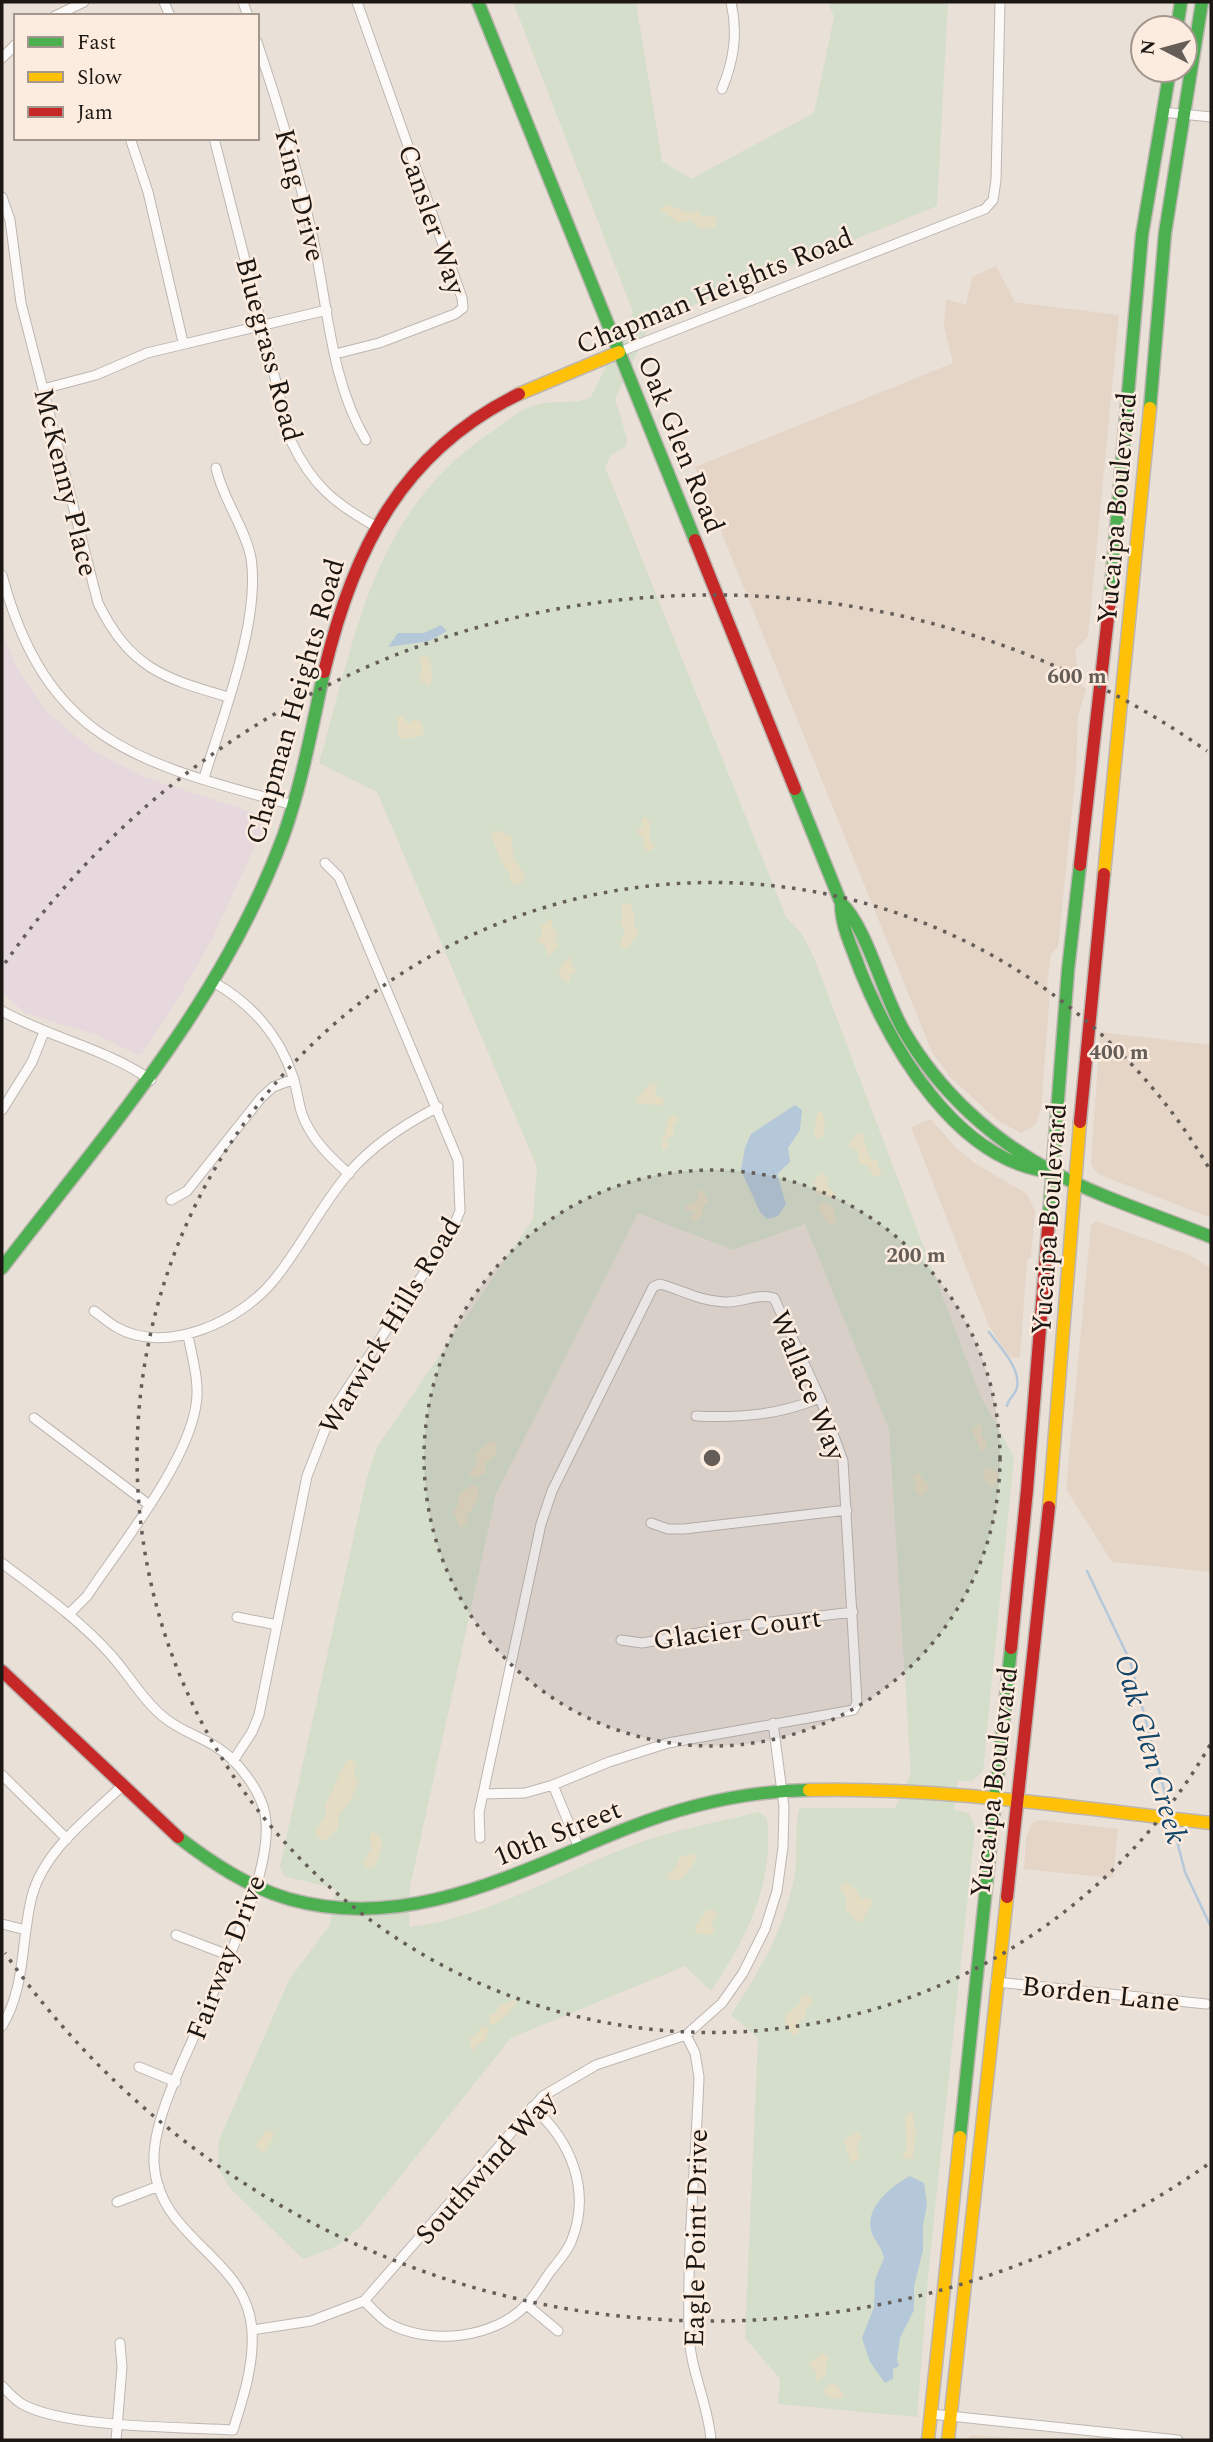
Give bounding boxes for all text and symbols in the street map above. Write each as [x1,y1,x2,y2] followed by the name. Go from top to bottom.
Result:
[14,14,259,140] legend
[1129,14,1199,84] north arrow
[77,27,116,59] text: Fast
[1133,38,1164,57] text: N
[77,62,123,94] text: Slow
[77,97,113,129] text: Jam
[262,124,337,266] street label: King Drive
[386,139,478,302] street label: Cansler Way
[570,216,860,367] street label: Chapman Heights Road
[223,252,314,447] street label: Bluegrass Road
[625,349,736,540] street label: Oak Glen Road
[21,384,110,581] street label: McKenny Place
[1086,391,1149,626] street label: Yucaipa Boulevard
[234,554,357,849] street label: Chapman Heights Road
[1047,661,1107,693] text: 600 m
[1089,1037,1149,1069] text: 400 m
[1020,1102,1079,1336] street label: Yucaipa Boulevard
[308,1209,473,1443] street label: Warwick Hills Road
[886,1240,946,1272] text: 200 m
[758,1304,858,1469] street label: Wallace Way
[700,1446,724,1470] centre of rings
[650,1596,824,1663] street label: Glacier Court
[1101,1649,1199,1850] water label: Oak Glen Creek
[959,1664,1030,1900] street label: Yucaipa Boulevard
[487,1788,628,1879] street label: 10th Street
[175,1869,278,2046] street label: Fairway Drive
[1020,1965,1182,2024] street label: Borden Lane
[405,2080,568,2255] street label: Southwind Way
[673,2128,720,2348] street label: Eagle Point Drive

